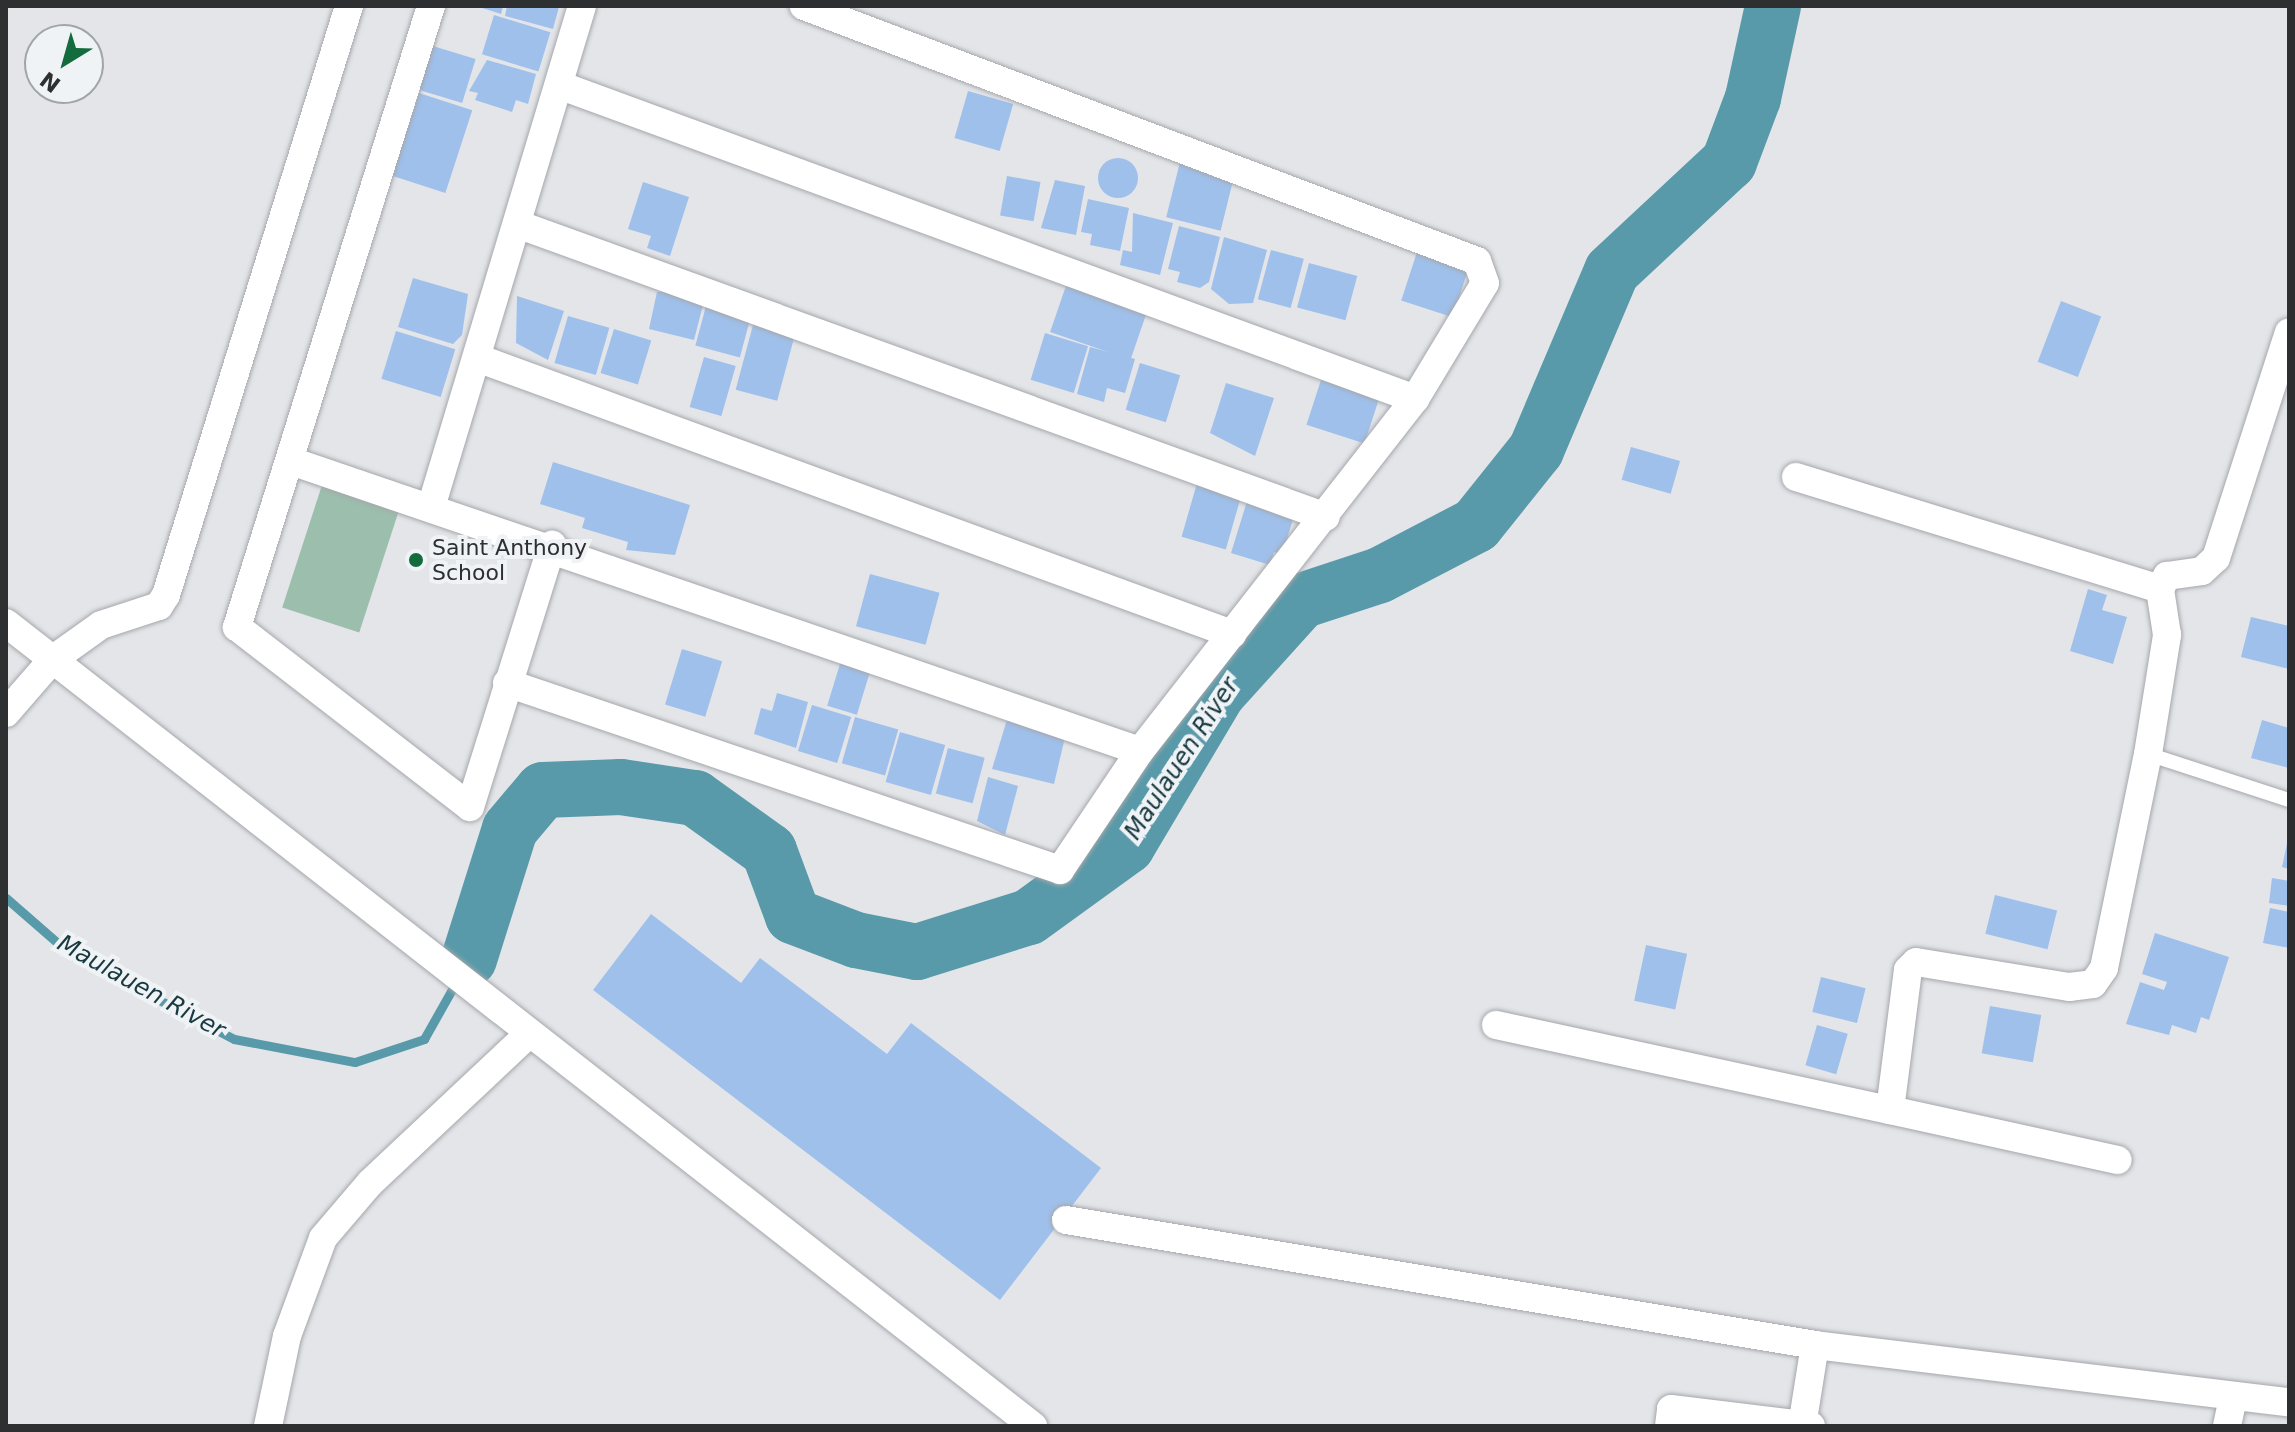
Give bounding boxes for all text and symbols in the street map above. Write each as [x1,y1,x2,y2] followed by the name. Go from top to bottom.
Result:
[24,24,104,104] north arrow
[36,66,65,98] text: N
[432,534,587,586] place label: Saint Anthony School
[407,551,425,569] marker: Saint Anthony School
[1119,673,1245,845] water label: Maulauen River
[52,929,230,1045] water label: Maulauen River

